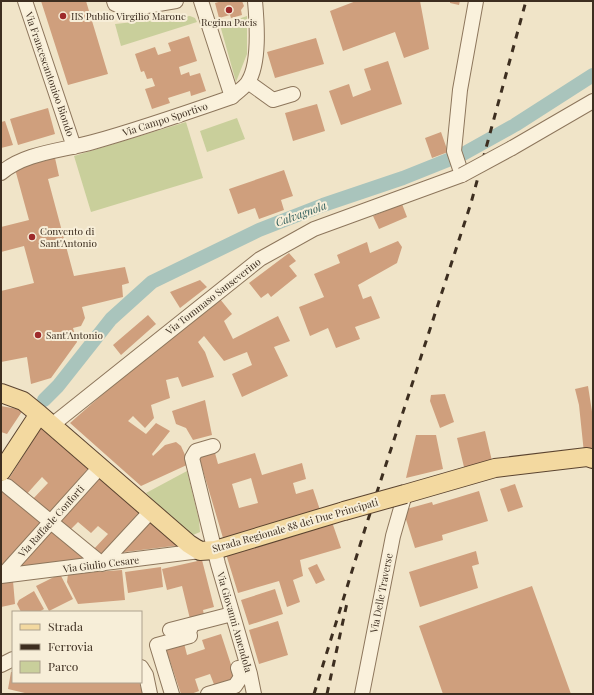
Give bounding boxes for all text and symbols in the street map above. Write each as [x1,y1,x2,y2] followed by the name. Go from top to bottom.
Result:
[224,5,234,15] marker: Regina Pacis
[22,9,78,139] street label: Via Francescantonioo Biondo
[71,9,186,23] place label: IIS Publio Virgilio Marone
[58,11,68,21] marker: IIS Publio Virgilio Marone
[201,15,257,29] place label: Regina Pacis
[120,98,210,140] street label: Via Campo Sportivo
[273,197,329,230] water label: Calvagnola
[40,224,97,250] place label: Convento di Sant'Antonio
[27,232,37,242] marker: Convento di Sant'Antonio
[162,254,264,338] street label: Via Tommaso Sanseverino
[46,328,103,342] place label: Sant'Antonio
[33,330,43,340] marker: Sant'Antonio
[14,482,87,561] street label: Via Raffaele Conforti
[210,495,380,555] street label: Strada Regionale 88 dei Due Principati
[61,552,140,576] street label: Via Giulio Cesare
[366,552,396,635] street label: Via Delle Traverse
[214,569,256,674] street label: Via Giovanni Amendola
[12,611,142,683] legend
[48,618,83,634] text: Strada
[48,638,93,654] text: Ferrovia
[48,658,79,674] text: Parco

